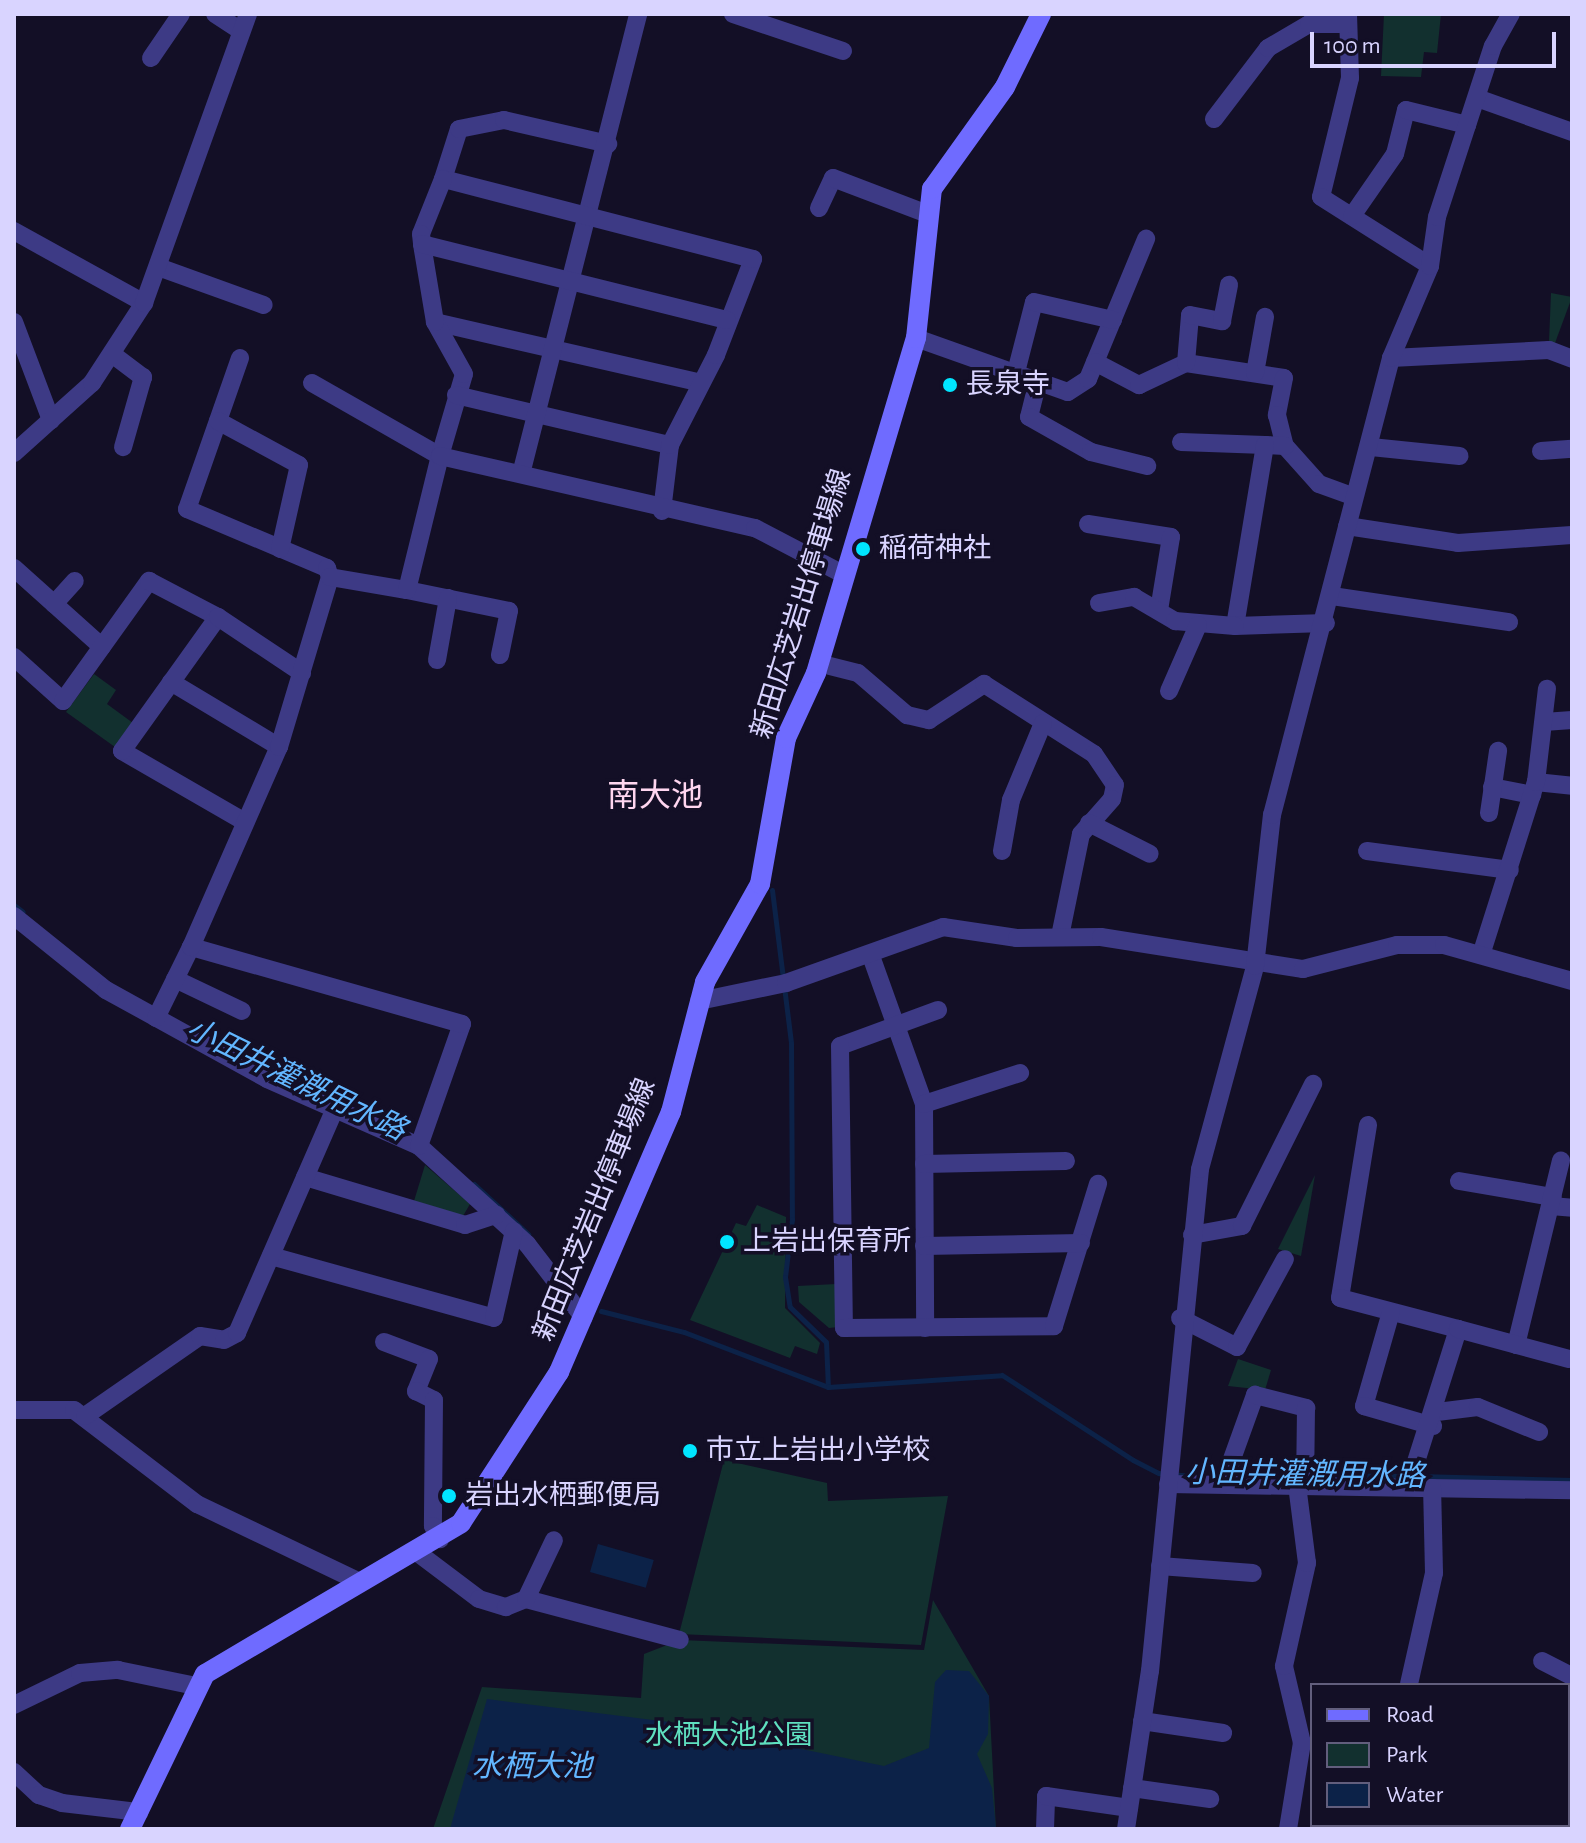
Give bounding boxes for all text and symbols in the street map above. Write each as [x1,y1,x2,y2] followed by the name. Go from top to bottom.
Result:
[1314,16,1560,66] scale bar
[1324,34,1381,58] text: 100 m
[966,368,1050,402] place label: 長泉寺
[941,376,959,394] marker: 長泉寺
[745,465,859,743] street label: 新田広芝岩出停車場線
[879,532,991,566] place label: 稲荷神社
[854,540,872,558] marker: 稲荷神社
[607,777,703,815] district label: 南大池
[180,1011,412,1149] water label: 小田井灌漑用水路
[527,1074,663,1346] street label: 新田広芝岩出停車場線
[743,1225,911,1259] place label: 上岩出保育所
[718,1233,736,1251] marker: 上岩出保育所
[706,1434,930,1468] place label: 市立上岩出小学校
[681,1442,699,1460] marker: 市立上岩出小学校
[1185,1455,1425,1495] water label: 小田井灌漑用水路
[465,1479,661,1513] place label: 岩出水栖郵便局
[440,1487,458,1505] marker: 岩出水栖郵便局
[1310,1683,1570,1827] legend
[1386,1703,1434,1727] text: Road
[645,1719,813,1753] park label: 水栖大池公園
[1386,1743,1427,1767] text: Park
[472,1749,592,1785] water label: 水栖大池
[1386,1783,1443,1807] text: Water

